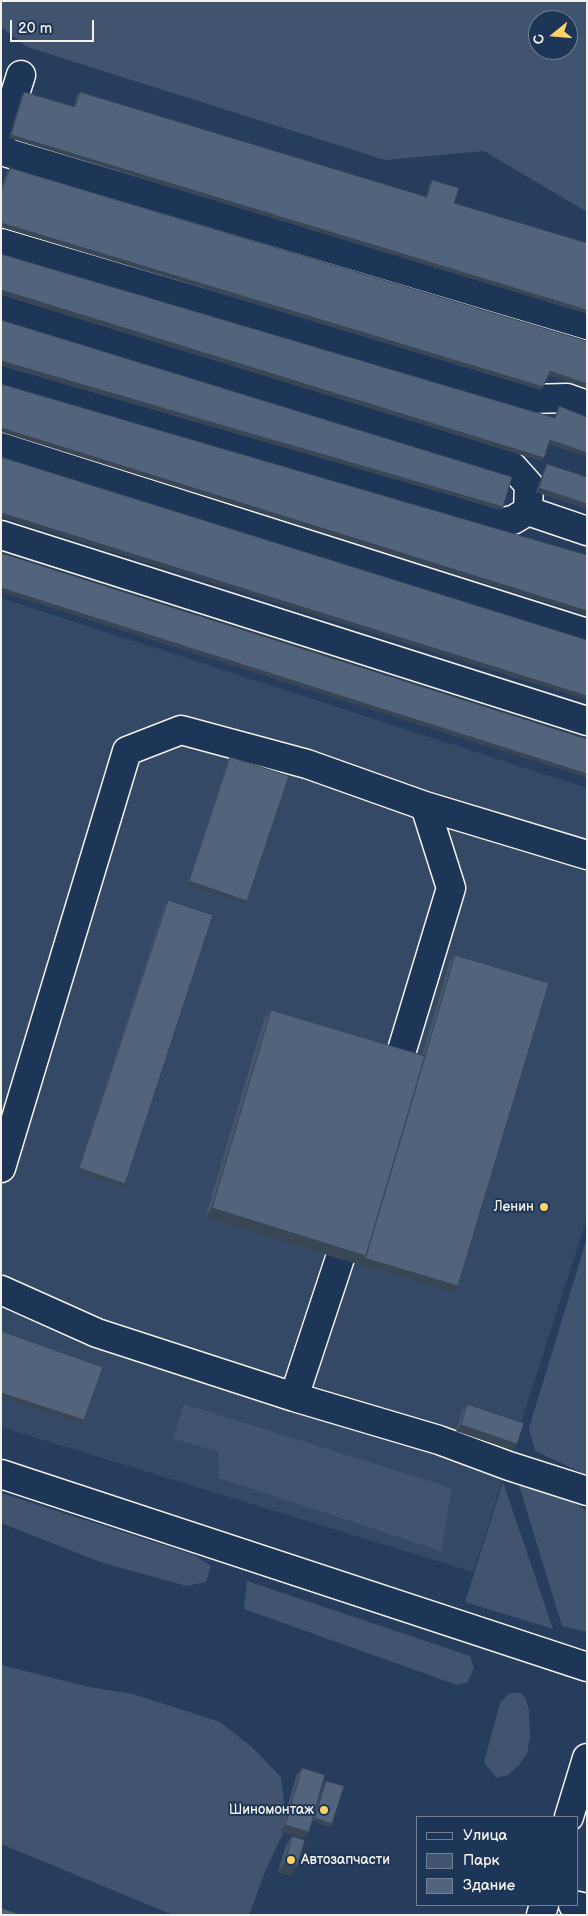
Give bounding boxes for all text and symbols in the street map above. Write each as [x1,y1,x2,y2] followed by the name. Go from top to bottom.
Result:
[12,10,96,42] scale bar
[528,10,578,60] north arrow
[18,19,52,38] text: 20 m
[530,32,549,46] text: С
[494,1199,534,1215] place label: Ленин
[538,1201,550,1213] marker: Ленин
[229,1802,314,1818] place label: Шиномонтаж
[318,1804,330,1816] marker: Шиномонтаж
[416,1816,578,1906] legend
[463,1826,507,1845] text: Улица
[463,1851,500,1870] text: Парк
[301,1852,390,1868] place label: Автозапчасти
[285,1854,297,1866] marker: Автозапчасти
[463,1876,515,1895] text: Здание

